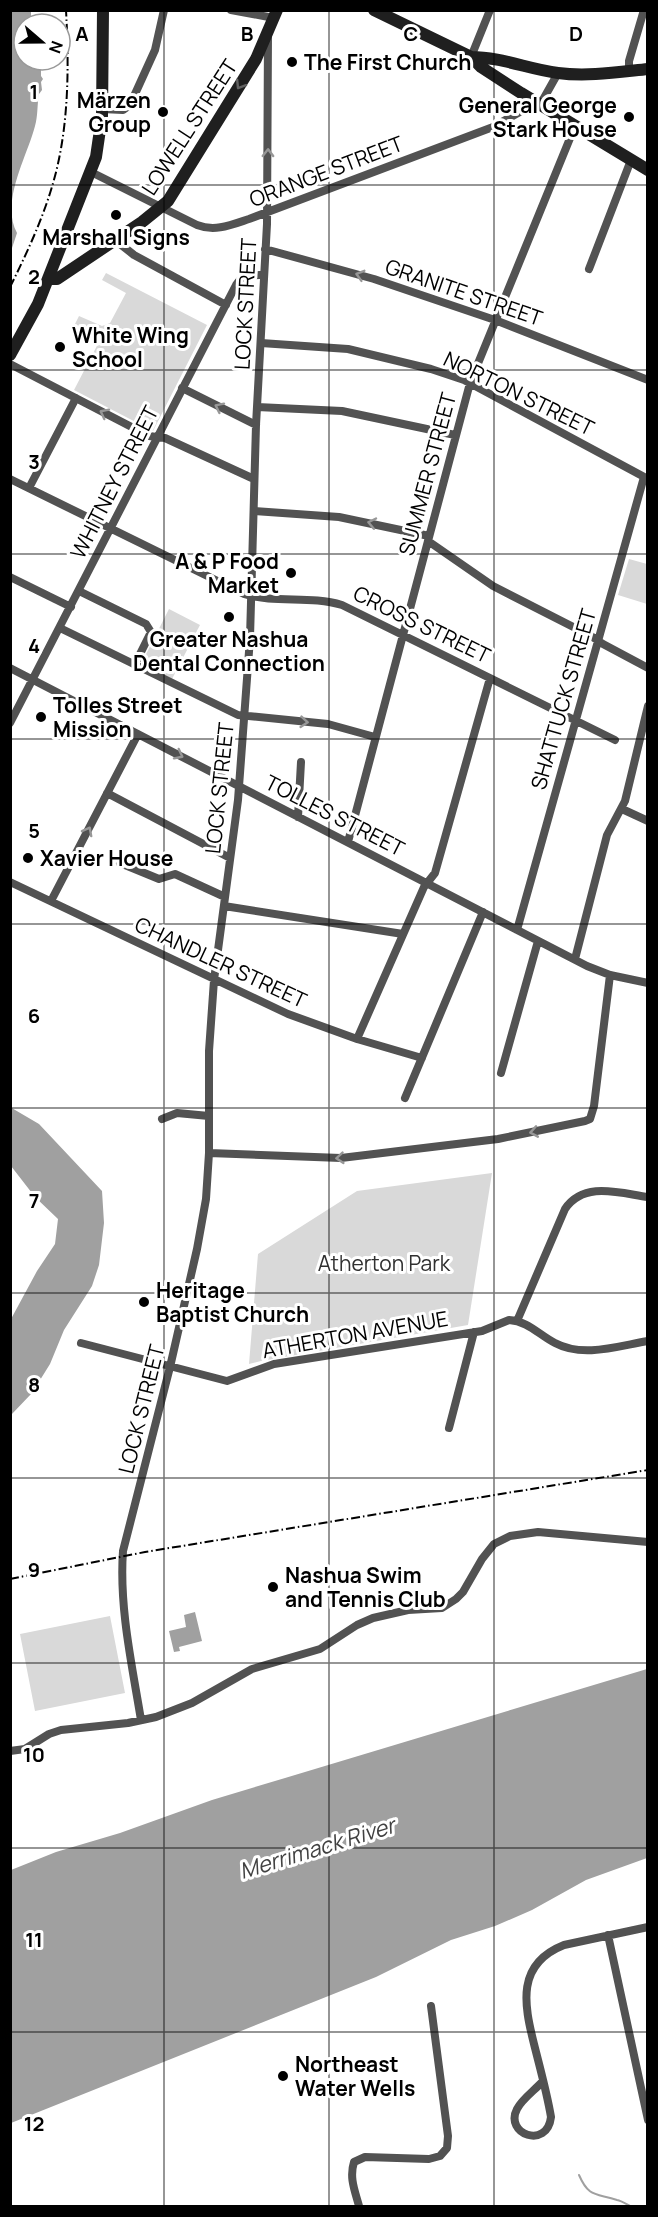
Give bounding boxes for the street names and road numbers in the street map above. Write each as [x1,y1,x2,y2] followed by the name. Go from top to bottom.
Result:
[135,53,244,200] street label: LOWELL STREET
[245,129,407,213] street label: ORANGE STREET
[228,237,262,371] street label: LOCK STREET
[382,252,547,332] street label: GRANITE STREET
[439,344,599,442] street label: NORTON STREET
[392,389,462,559] street label: SUMMER STREET
[63,400,165,563] street label: WHITNEY STREET
[349,579,496,669] street label: CROSS STREET
[524,605,602,793] street label: SHATTUCK STREET
[198,720,240,855] street label: LOCK STREET
[261,768,410,862] street label: TOLLES STREET
[131,910,312,1014] street label: CHANDLER STREET
[260,1304,450,1364] street label: ATHERTON AVENUE
[111,1341,171,1476] street label: LOCK STREET

